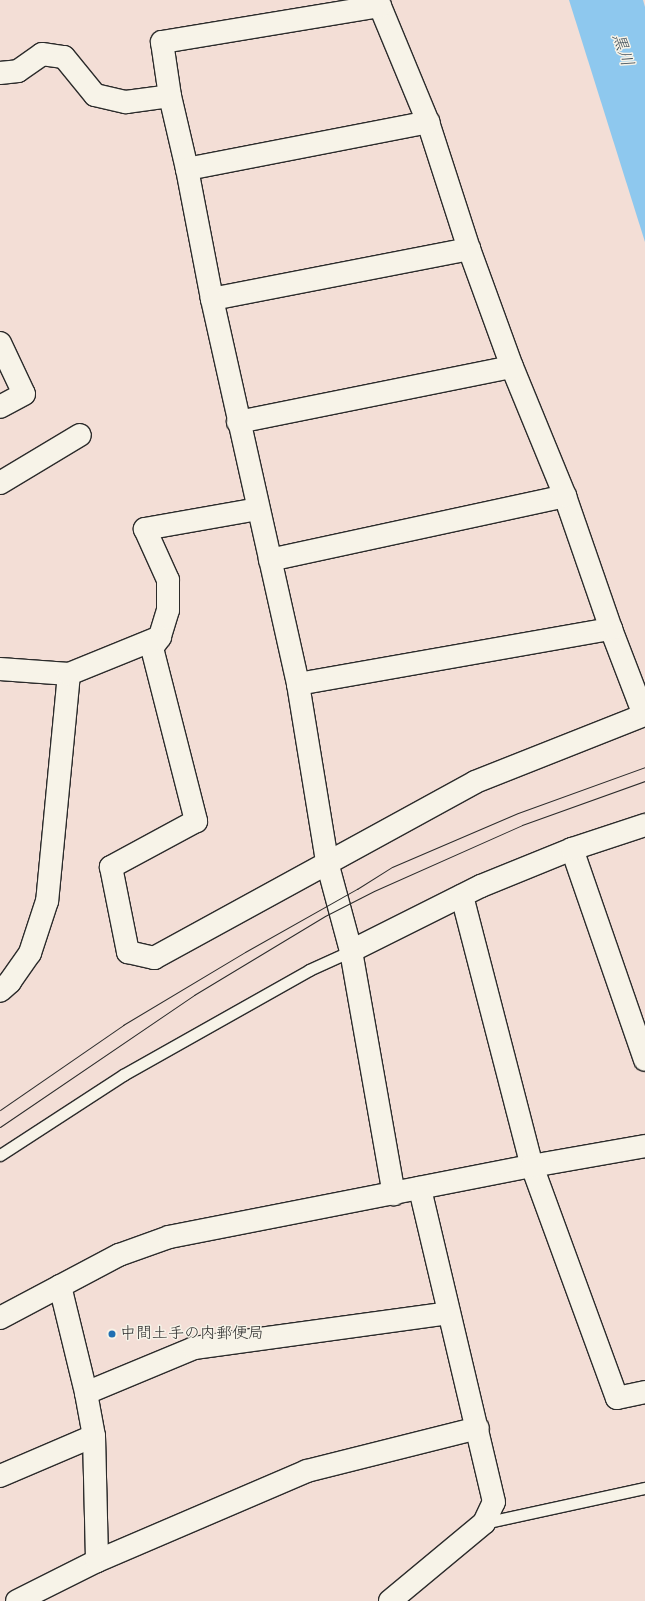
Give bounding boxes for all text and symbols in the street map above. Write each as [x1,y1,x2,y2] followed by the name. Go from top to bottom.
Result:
[607,31,637,69] water label: 黒川
[120,1324,264,1344] place label: 中間土手の内郵便局
[107,1329,117,1339] marker: 中間土手の内郵便局

